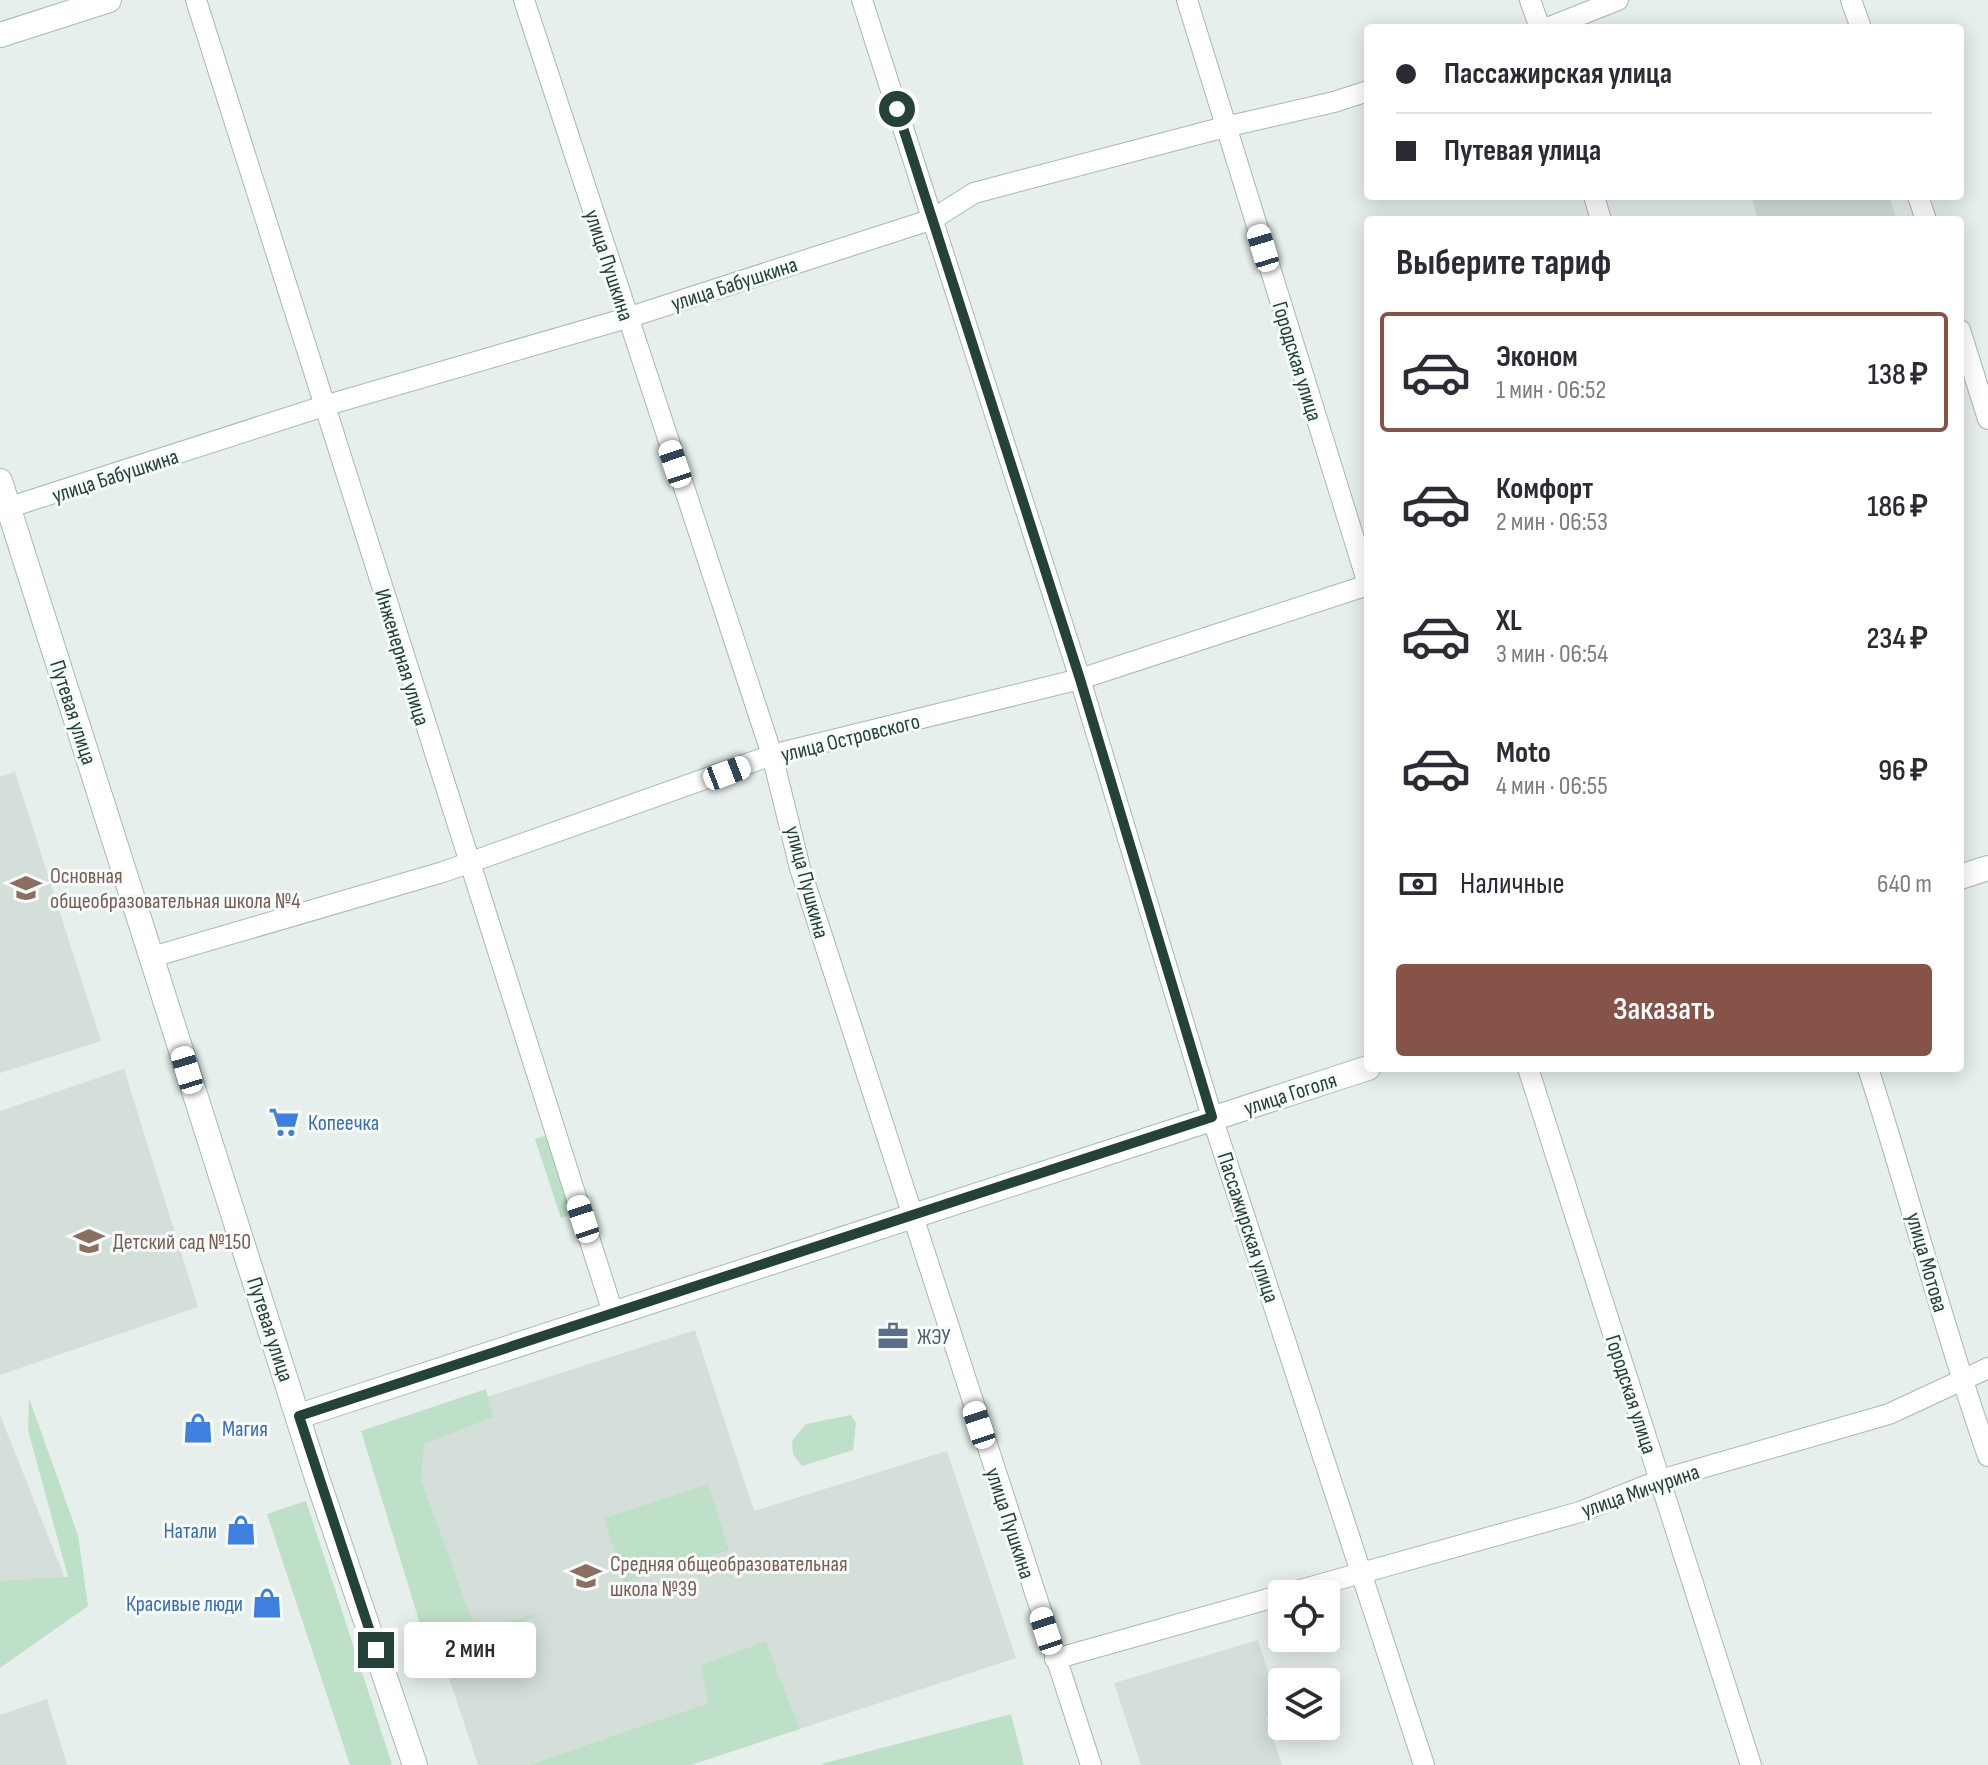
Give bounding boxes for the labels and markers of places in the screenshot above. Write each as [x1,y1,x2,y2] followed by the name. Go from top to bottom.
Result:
[50,863,301,915] place label: Основная общеобразовательная школа №4
[9,871,43,905] school or university icon: Основная общеобразовательная школа №4
[267,1105,301,1139] supermarket icon: Копеечка
[308,1110,379,1137] place label: Копеечка
[72,1224,106,1258] school or university icon: Детский сад №150
[113,1229,251,1256] place label: Детский сад №150
[876,1319,910,1353] office icon: ЖЭУ
[917,1324,951,1351] place label: ЖЭУ
[181,1411,215,1445] shop icon: Магия
[222,1416,268,1443] place label: Магия
[224,1513,258,1547] shop icon: Натали
[163,1518,217,1545] place label: Натали
[610,1551,848,1603] place label: Средняя общеобразовательная школа №39
[569,1559,603,1593] school or university icon: Средняя общеобразовательная школа №39
[250,1586,284,1620] shop icon: Красивые люди
[126,1591,243,1618] place label: Красивые люди

